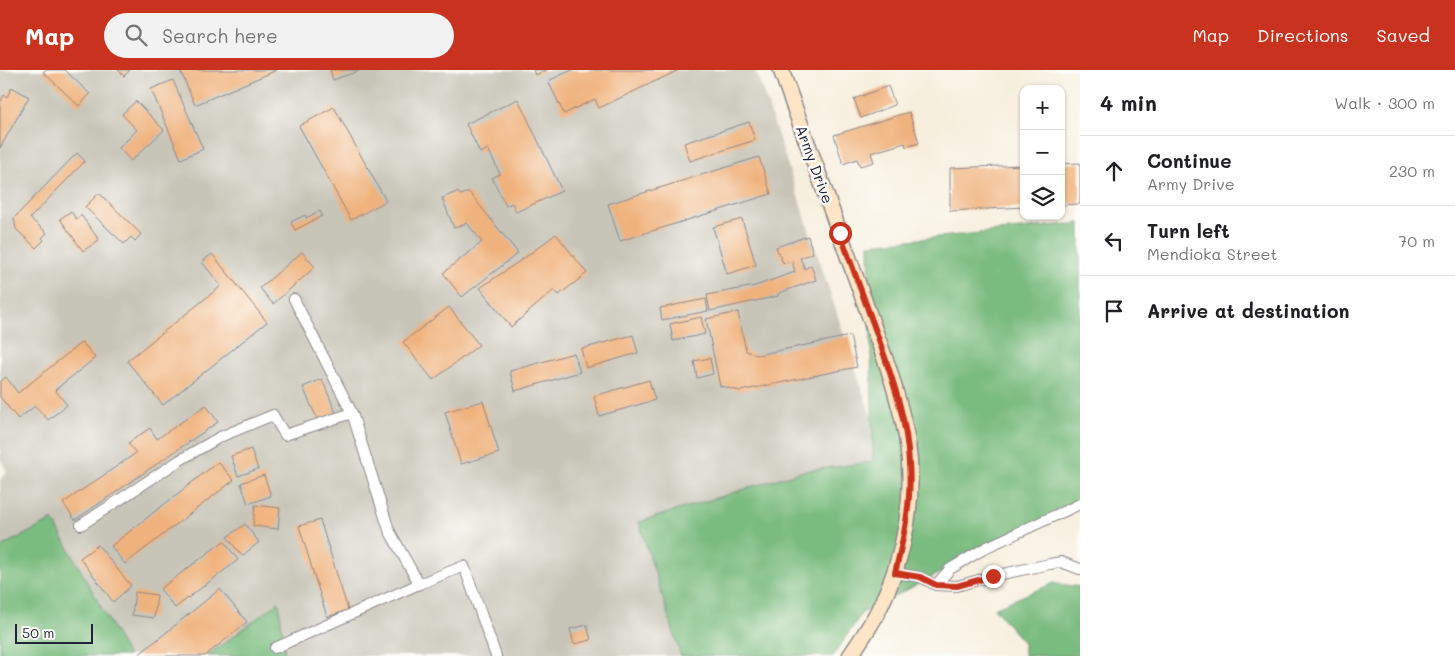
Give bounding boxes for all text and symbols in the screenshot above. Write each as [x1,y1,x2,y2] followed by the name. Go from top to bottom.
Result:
[104,13,454,58] search box
[25,20,74,51] text: Map
[122,21,150,49] icon: search
[162,23,278,48] text: Search here
[1192,23,1229,47] text: Map
[1257,23,1349,47] text: Directions
[1377,23,1430,47] text: Saved
[1020,85,1065,220] map controls
[1020,85,1065,130] button: +
[1100,89,1157,116] text: 4 min
[1334,92,1435,113] text: Walk · 300 m
[792,122,838,206] street label: Army Drive
[1020,130,1065,175] button: −
[1147,148,1232,173] text: Continue
[1100,157,1128,185] icon: ahead
[1389,160,1435,181] text: 230 m
[1147,173,1235,194] text: Army Drive
[1020,175,1065,220] button: layers
[1147,218,1230,243] text: Turn left
[829,222,852,245] route start
[1100,227,1128,255] icon: left
[1398,230,1435,251] text: 70 m
[1147,243,1278,264] text: Mendioka Street
[1100,297,1128,325] icon: arrive
[1147,298,1350,323] text: Arrive at destination
[982,565,1005,588] route end
[15,621,92,644] scale bar
[22,623,54,642] text: 50 m

